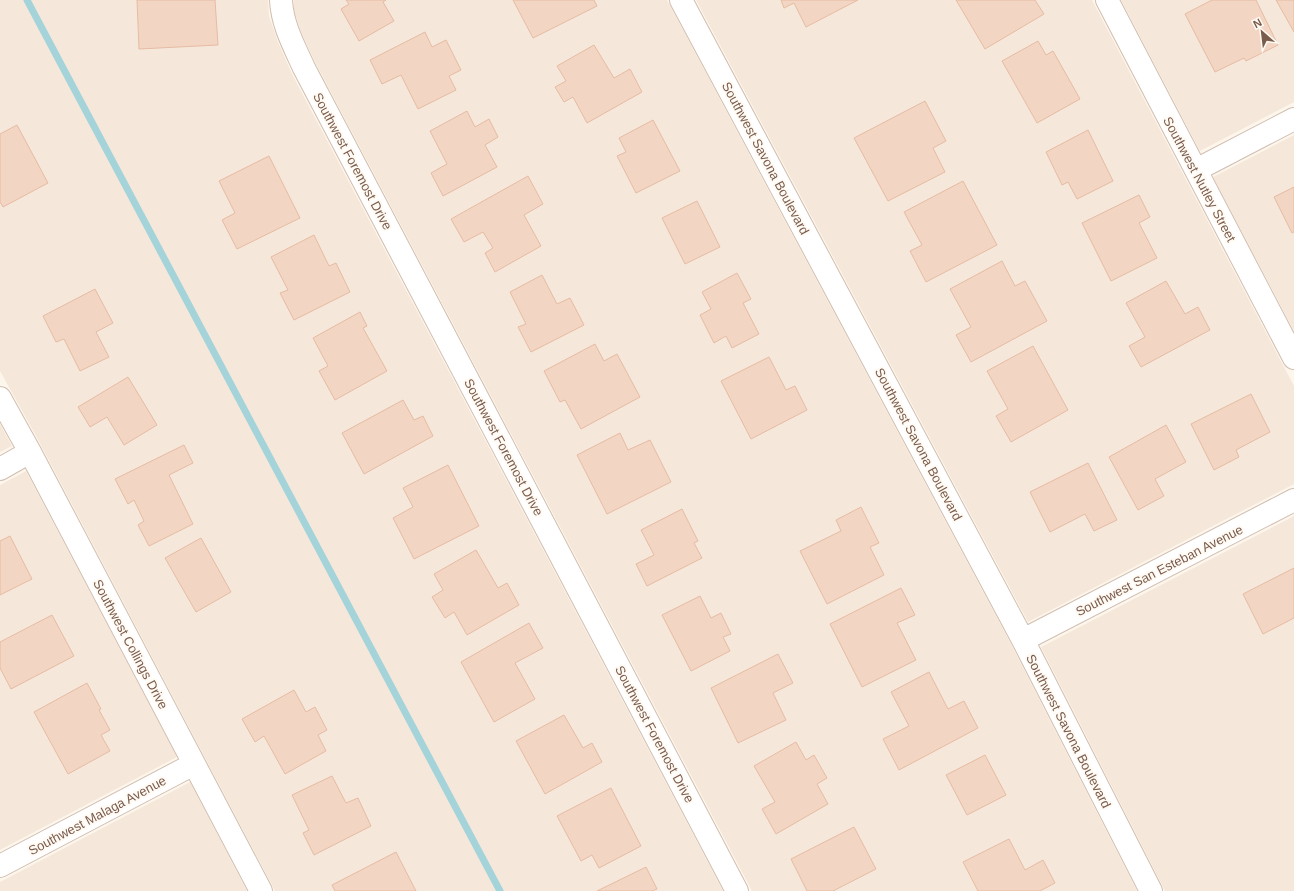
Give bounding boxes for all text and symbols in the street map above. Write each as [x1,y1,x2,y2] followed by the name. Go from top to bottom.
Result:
[1242,12,1282,52] north arrow
[1251,16,1264,30] text: N
[719,79,812,237] street label: Southwest Savona Boulevard
[310,90,395,232] street label: Southwest Foremost Drive
[1160,114,1239,245] street label: Southwest Nutley Street
[872,365,965,523] street label: Southwest Savona Boulevard
[461,376,546,518] street label: Southwest Foremost Drive
[1073,522,1245,619] street label: Southwest San Esteban Avenue
[90,577,171,712] street label: Southwest Collings Drive
[1023,652,1114,811] street label: Southwest Savona Boulevard
[612,663,697,805] street label: Southwest Foremost Drive
[26,773,169,858] street label: Southwest Malaga Avenue

